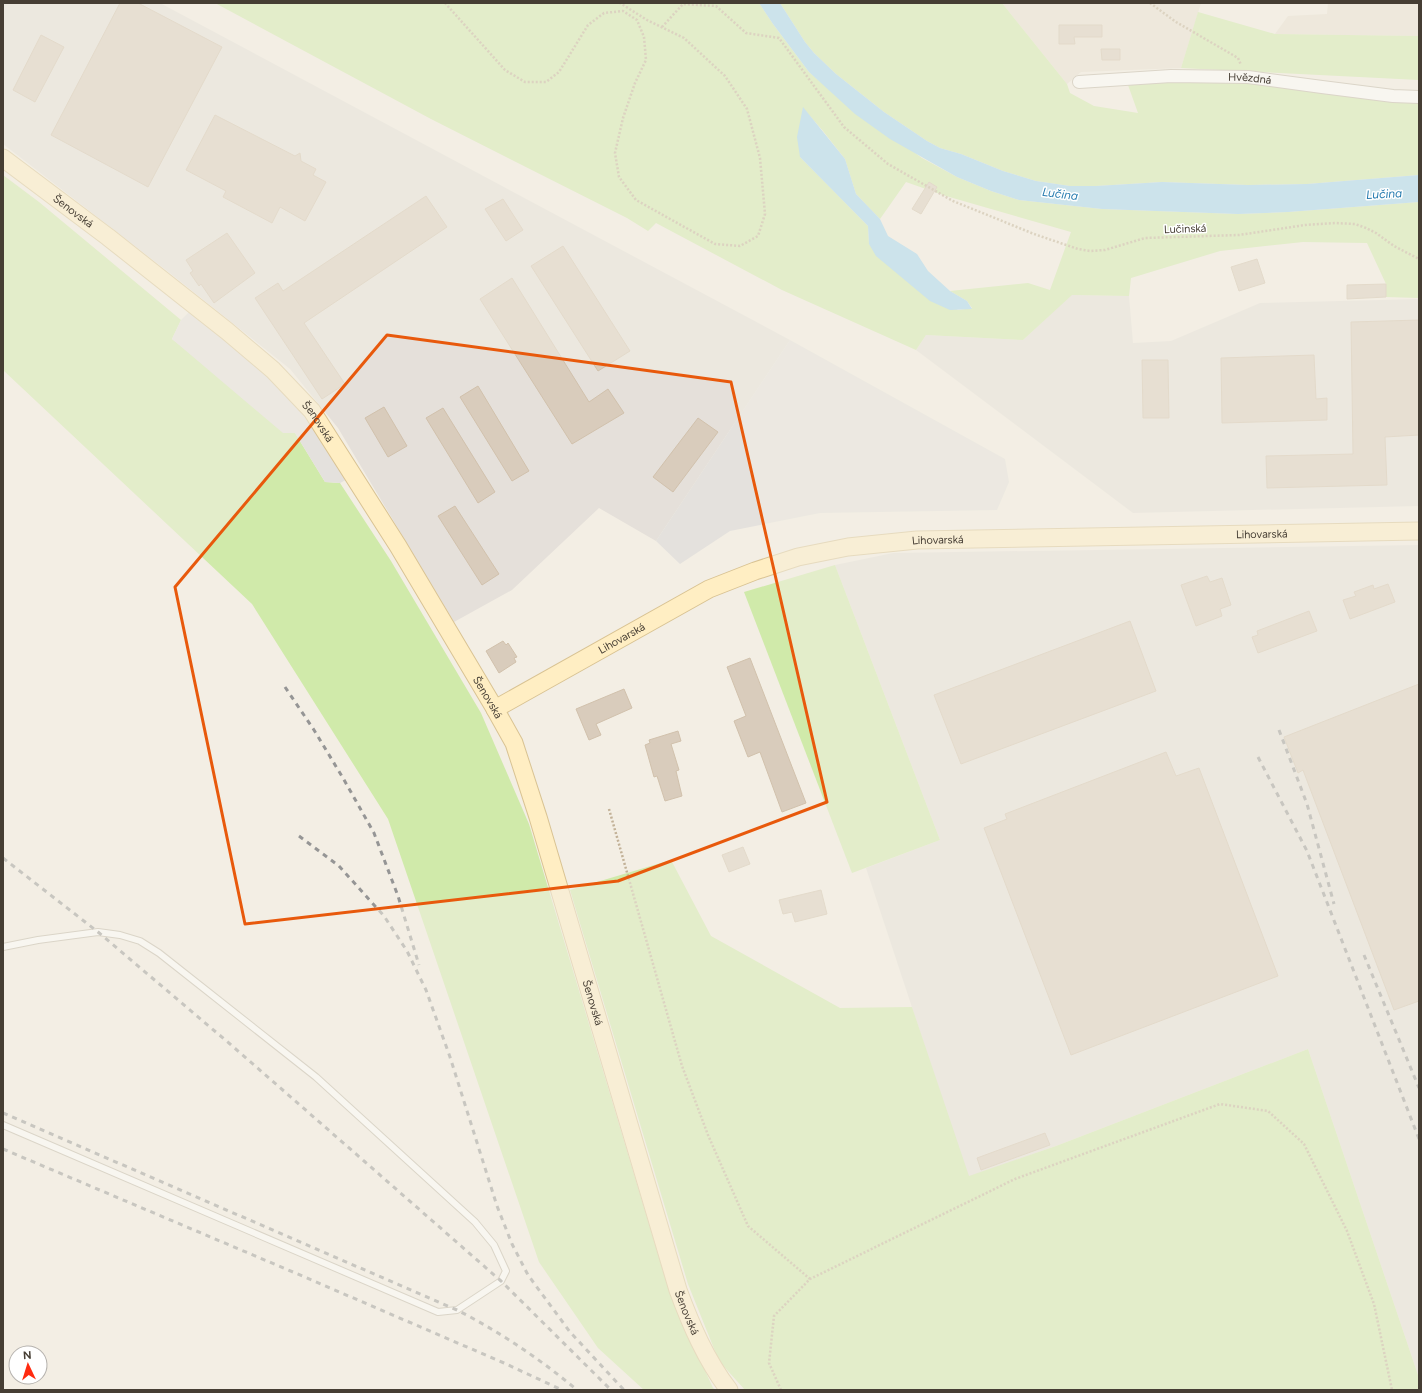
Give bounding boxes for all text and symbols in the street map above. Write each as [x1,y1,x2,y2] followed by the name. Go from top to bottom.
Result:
[1228,70,1272,87] street label: Hvězdná
[1041,185,1079,203] water label: Lučina
[1366,186,1402,202] water label: Lučina
[51,191,96,230] street label: Šenovská
[1164,222,1206,236] street label: Lučinská
[299,398,337,444] street label: Šenovská
[1236,527,1288,541] street label: Lihovarská
[911,533,964,547] street label: Lihovarská
[596,620,647,656] street label: Lihovarská
[470,673,505,721] street label: Šenovská
[580,978,606,1027] street label: Šenovská
[672,1288,702,1337] street label: Šenovská
[8,1345,48,1385] north arrow
[23,1349,32,1362] text: N

